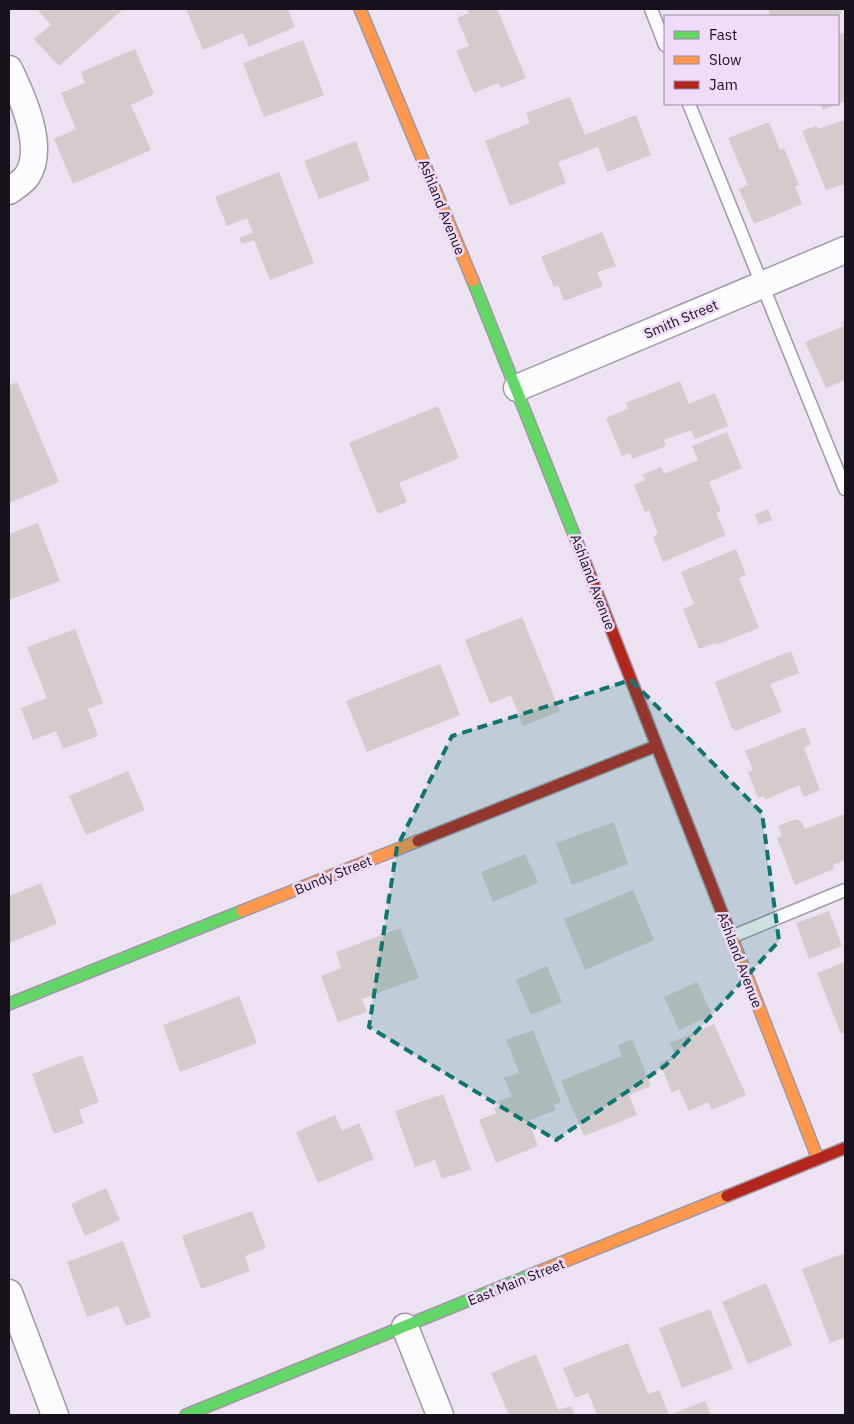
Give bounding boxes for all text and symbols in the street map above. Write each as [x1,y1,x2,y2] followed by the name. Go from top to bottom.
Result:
[664,15,839,105] legend
[709,25,737,44] text: Fast
[709,50,742,69] text: Slow
[709,75,738,94] text: Jam
[415,157,469,258] street label: Ashland Avenue
[641,295,721,343] street label: Smith Street
[566,532,620,633] street label: Ashland Avenue
[292,851,374,899] street label: Bundy Street
[713,910,767,1011] street label: Ashland Avenue
[465,1254,567,1310] street label: East Main Street

